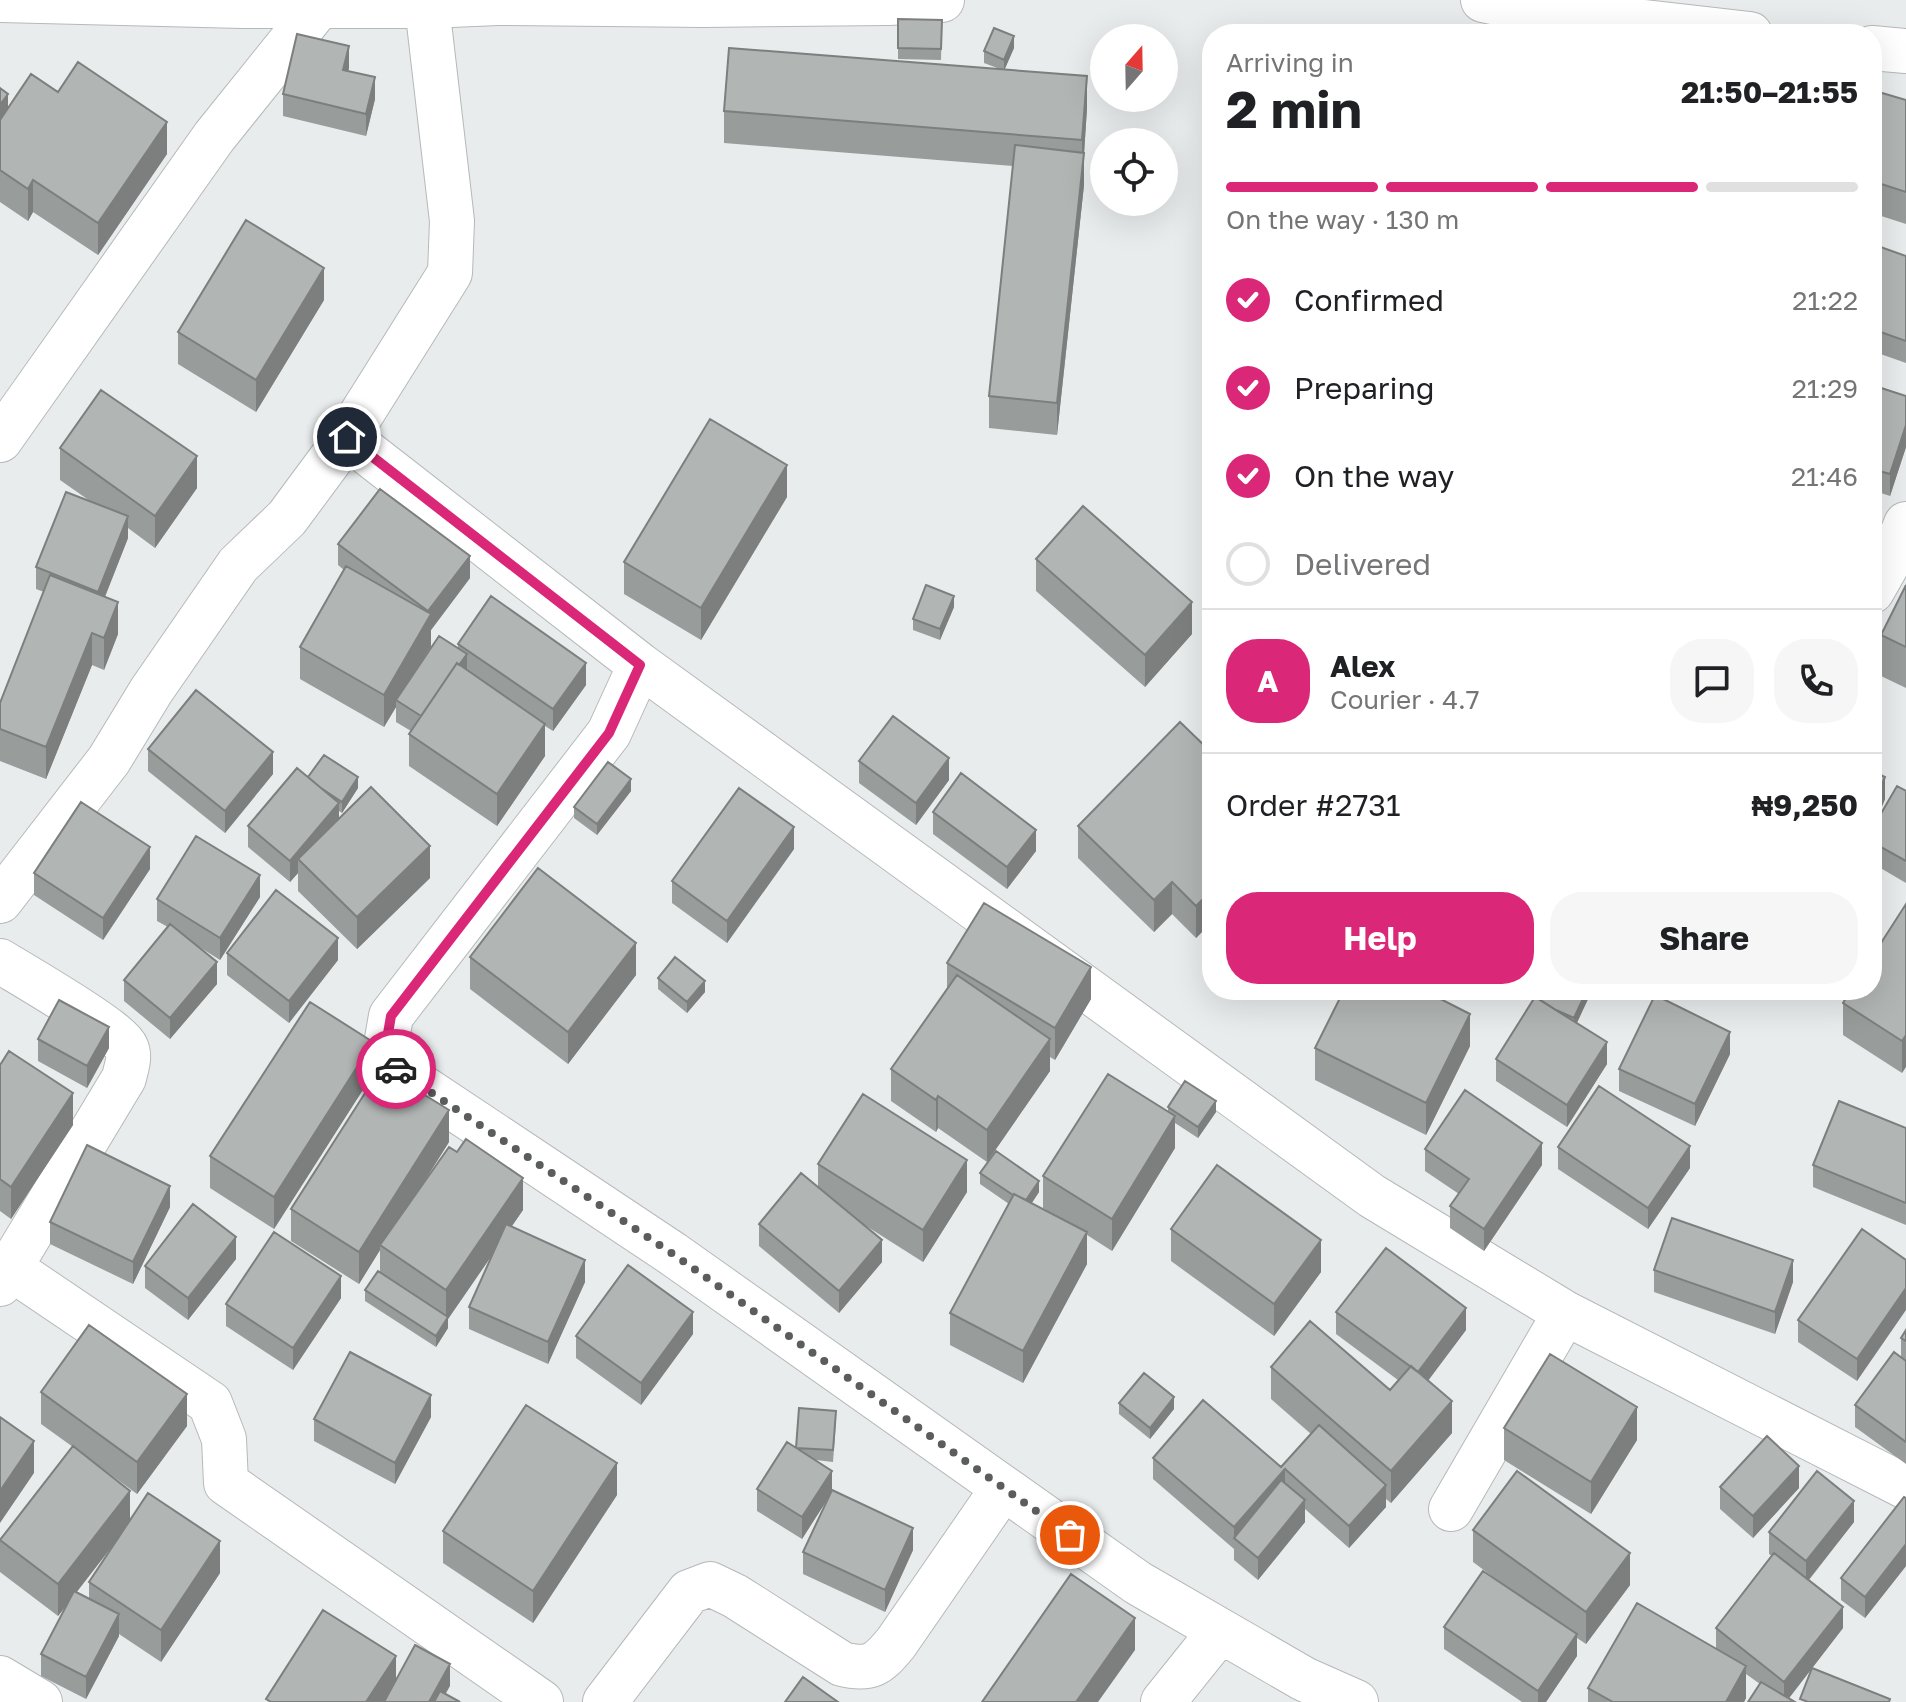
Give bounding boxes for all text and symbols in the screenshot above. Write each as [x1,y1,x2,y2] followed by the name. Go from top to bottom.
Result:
[1090,24,1178,112] north arrow
[1090,24,1178,216] map controls
[1226,47,1354,78] text: Arriving in
[1681,74,1858,110] text: 21:50–21:55
[1226,77,1362,139] text: 2 min
[1090,128,1178,216] button: locate
[1226,204,1459,235] text: On the way · 130 m
[1226,278,1270,322] icon: check
[1294,282,1444,318] text: Confirmed
[1792,285,1858,316] text: 21:22
[1226,366,1270,410] icon: check
[1294,370,1435,406] text: Preparing
[1792,373,1858,404] text: 21:29
[313,403,381,471] pin
[325,415,369,459] icon: home
[1226,454,1270,498] icon: check
[1294,458,1454,494] text: On the way
[1791,461,1858,492] text: 21:46
[1294,546,1431,582] text: Delivered
[1670,639,1754,723] button: chat
[1774,639,1858,723] button: phone
[1330,648,1395,684] text: Alex
[1257,663,1279,699] text: A
[1330,684,1480,715] text: Courier · 4.7
[1226,787,1400,823] text: Order #2731
[1752,787,1858,823] text: ₦9,250
[1226,892,1534,984] button: Help
[1550,892,1858,984] button: Share
[356,1029,436,1109] courier
[374,1047,418,1091] icon: car
[1036,1501,1104,1569] pin
[1048,1513,1092,1557] icon: bag

